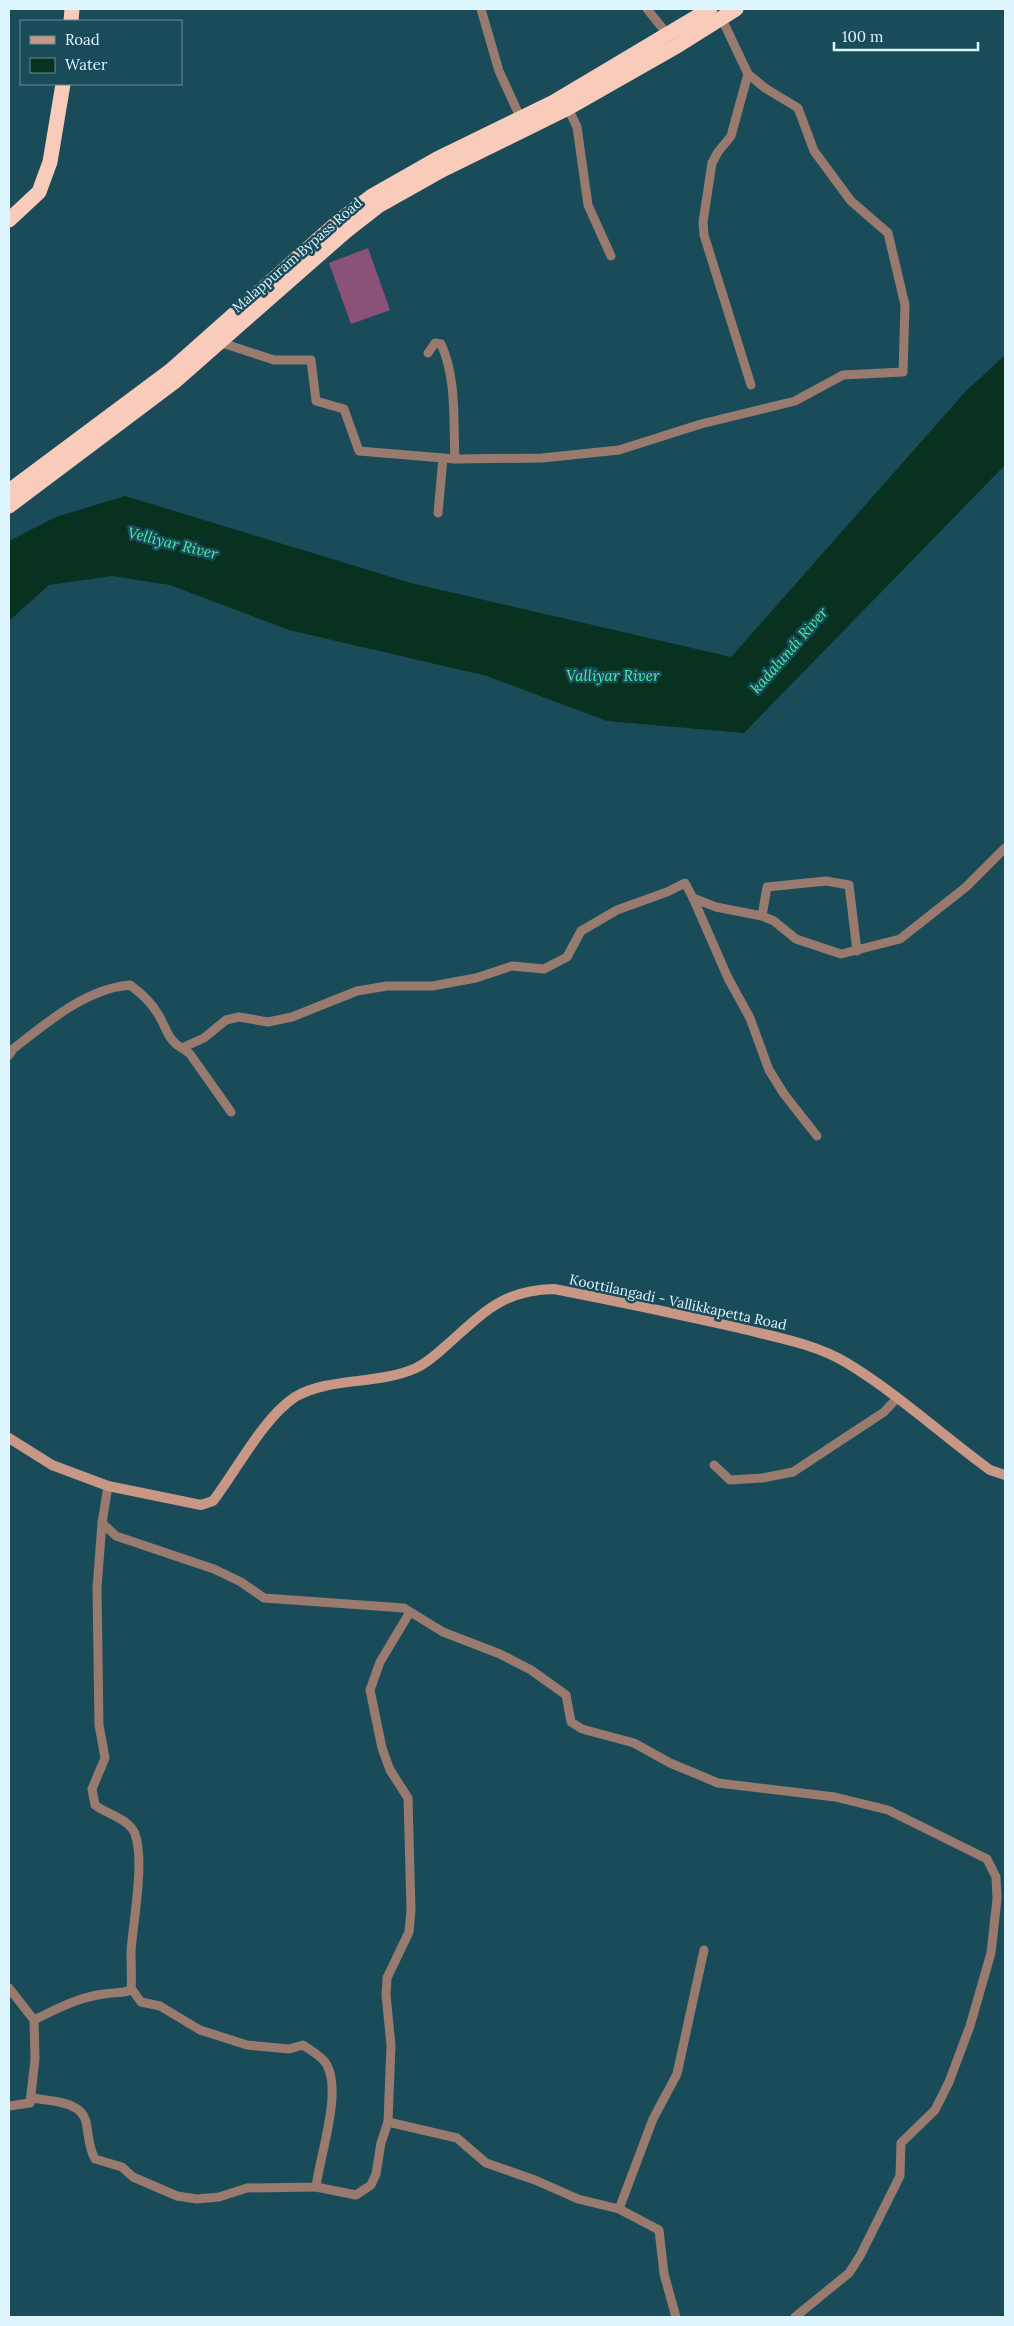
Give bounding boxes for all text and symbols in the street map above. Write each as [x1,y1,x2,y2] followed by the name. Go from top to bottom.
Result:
[20,20,182,85] legend
[834,20,978,52] scale bar
[842,27,883,46] text: 100 m
[65,30,100,49] text: Road
[65,55,108,74] text: Water
[228,194,366,316] street label: Malappuram Bypass Road
[126,523,220,563] water label: Velliyar River
[746,603,832,697] water label: kadalundi River
[566,666,660,685] water label: Valliyar River
[568,1270,788,1334] street label: Koottilangadi - Vallikkapetta Road

